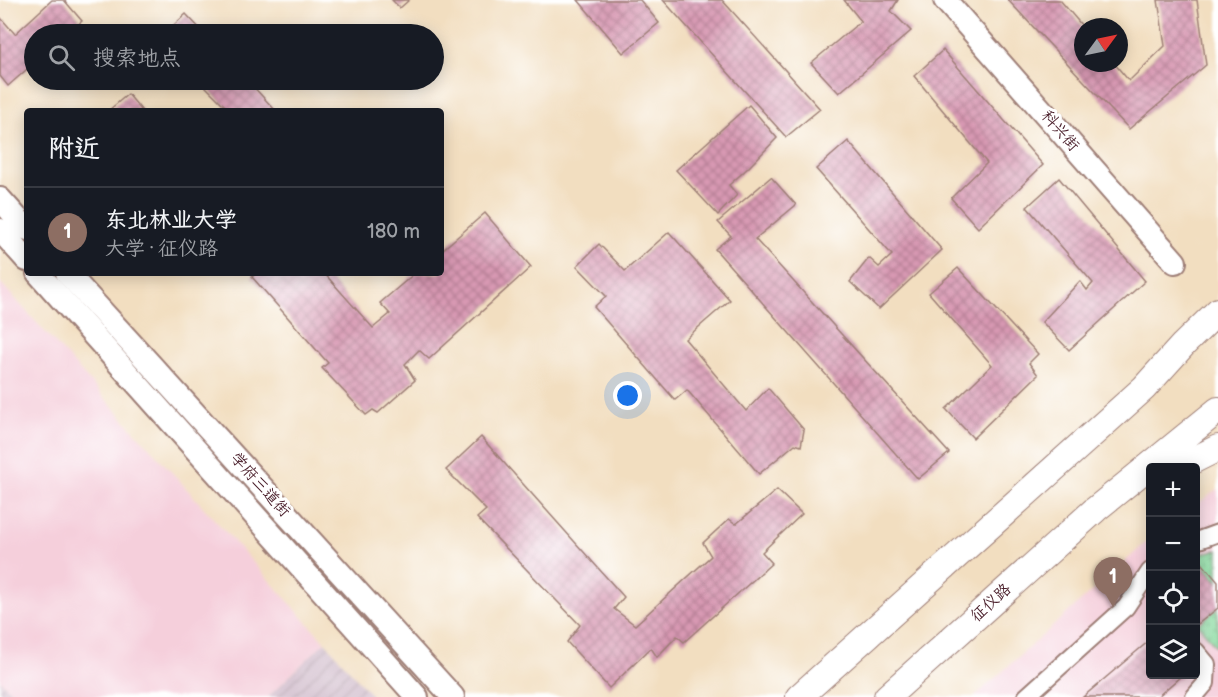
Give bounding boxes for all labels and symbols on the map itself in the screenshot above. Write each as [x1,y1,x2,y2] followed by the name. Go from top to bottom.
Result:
[1074,18,1128,72] north arrow
[1037,107,1083,155] street label: 科兴街
[613,381,642,410] your location
[226,449,294,521] street label: 学府三道街
[1094,558,1132,607] pin: 1
[967,580,1015,626] street label: 征仪路

